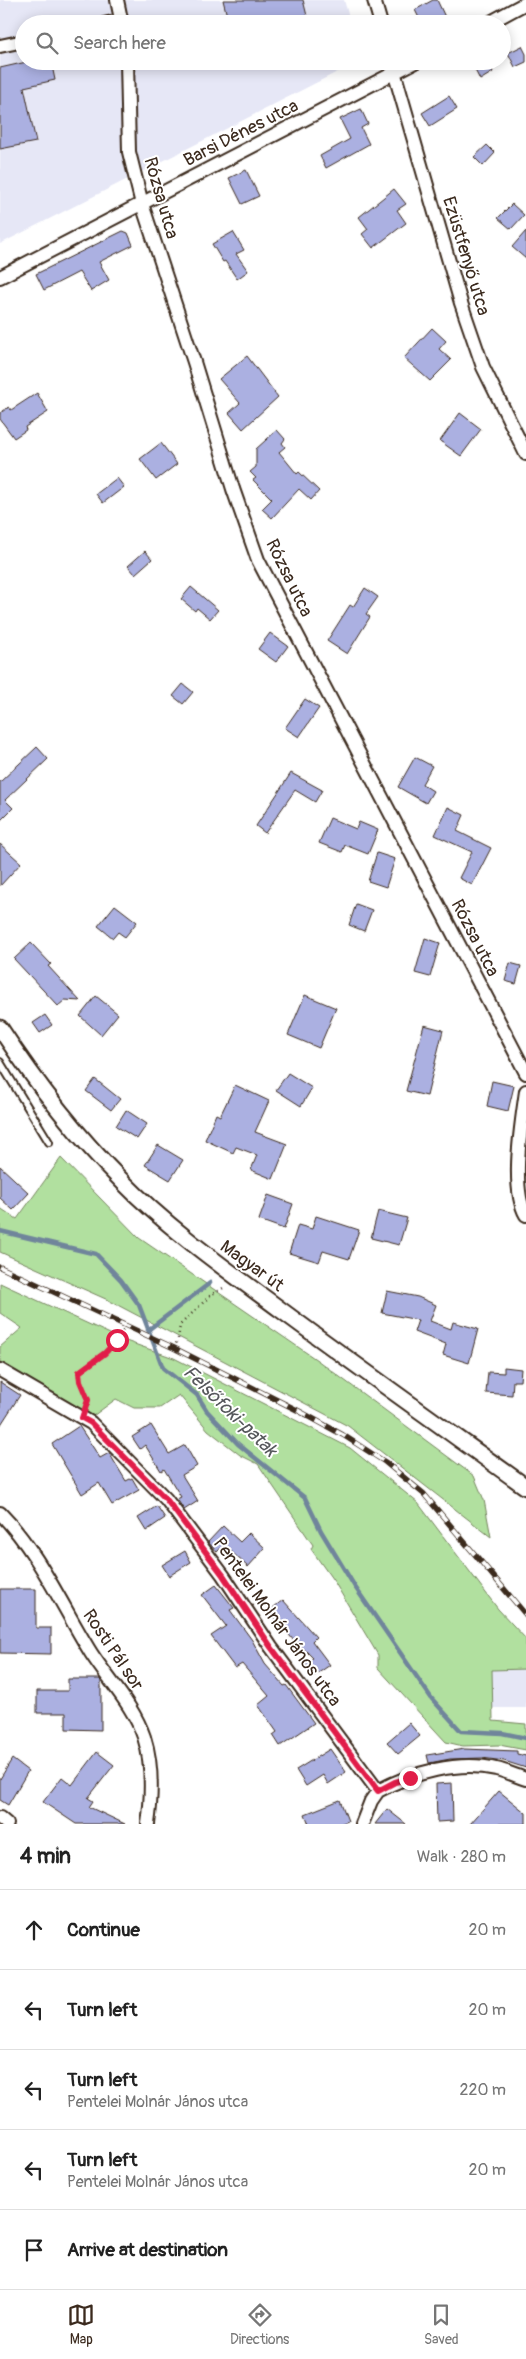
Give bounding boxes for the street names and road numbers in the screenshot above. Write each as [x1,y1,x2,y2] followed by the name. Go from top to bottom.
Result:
[180,94,302,172] street label: Barsi Dénes utca
[138,155,184,241] street label: Rózsa utca
[437,194,495,318] street label: Ezüstfenyő utca
[260,535,318,621] street label: Rózsa utca
[446,895,504,981] street label: Rózsa utca
[216,1235,289,1297] street label: Magyar út
[208,1533,346,1711] street label: Pentelei Molnár János utca
[77,1605,149,1696] street label: Rosti Pál sor

